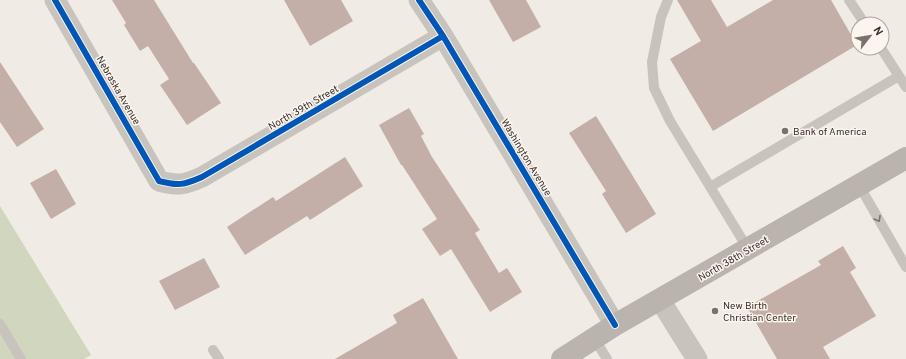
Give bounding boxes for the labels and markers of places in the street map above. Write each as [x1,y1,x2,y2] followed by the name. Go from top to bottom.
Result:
[780,126,790,136] marker: Bank of America
[793,126,867,139] place label: Bank of America
[723,300,796,325] place label: New Birth Christian Center
[710,306,720,316] marker: New Birth Christian Center

